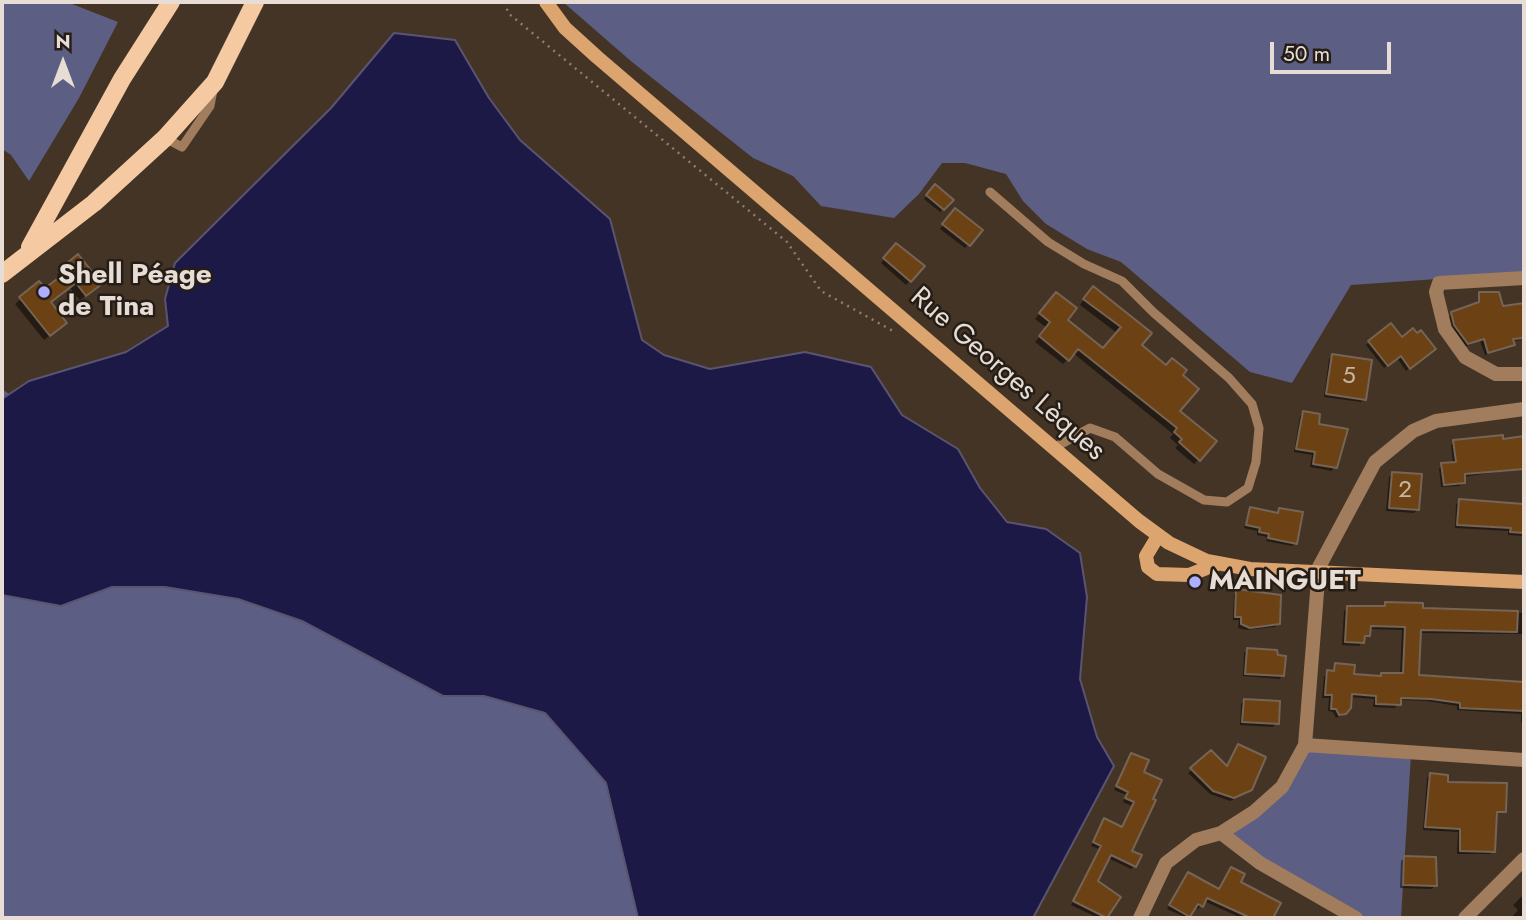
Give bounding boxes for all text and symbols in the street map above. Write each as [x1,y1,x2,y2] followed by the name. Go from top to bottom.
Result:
[28,28,98,98] north arrow
[55,28,71,55] text: N
[1274,28,1395,72] scale bar
[1283,39,1330,69] text: 50 m
[58,259,212,325] place label: Shell Péage de Tina
[903,281,1111,469] street label: Rue Georges Lèques
[36,284,52,300] marker: Shell Péage de Tina
[1342,363,1356,391] house number: 5
[1398,477,1412,505] house number: 2
[1209,565,1361,599] place label: MAINGUET
[1187,574,1203,590] marker: MAINGUET

